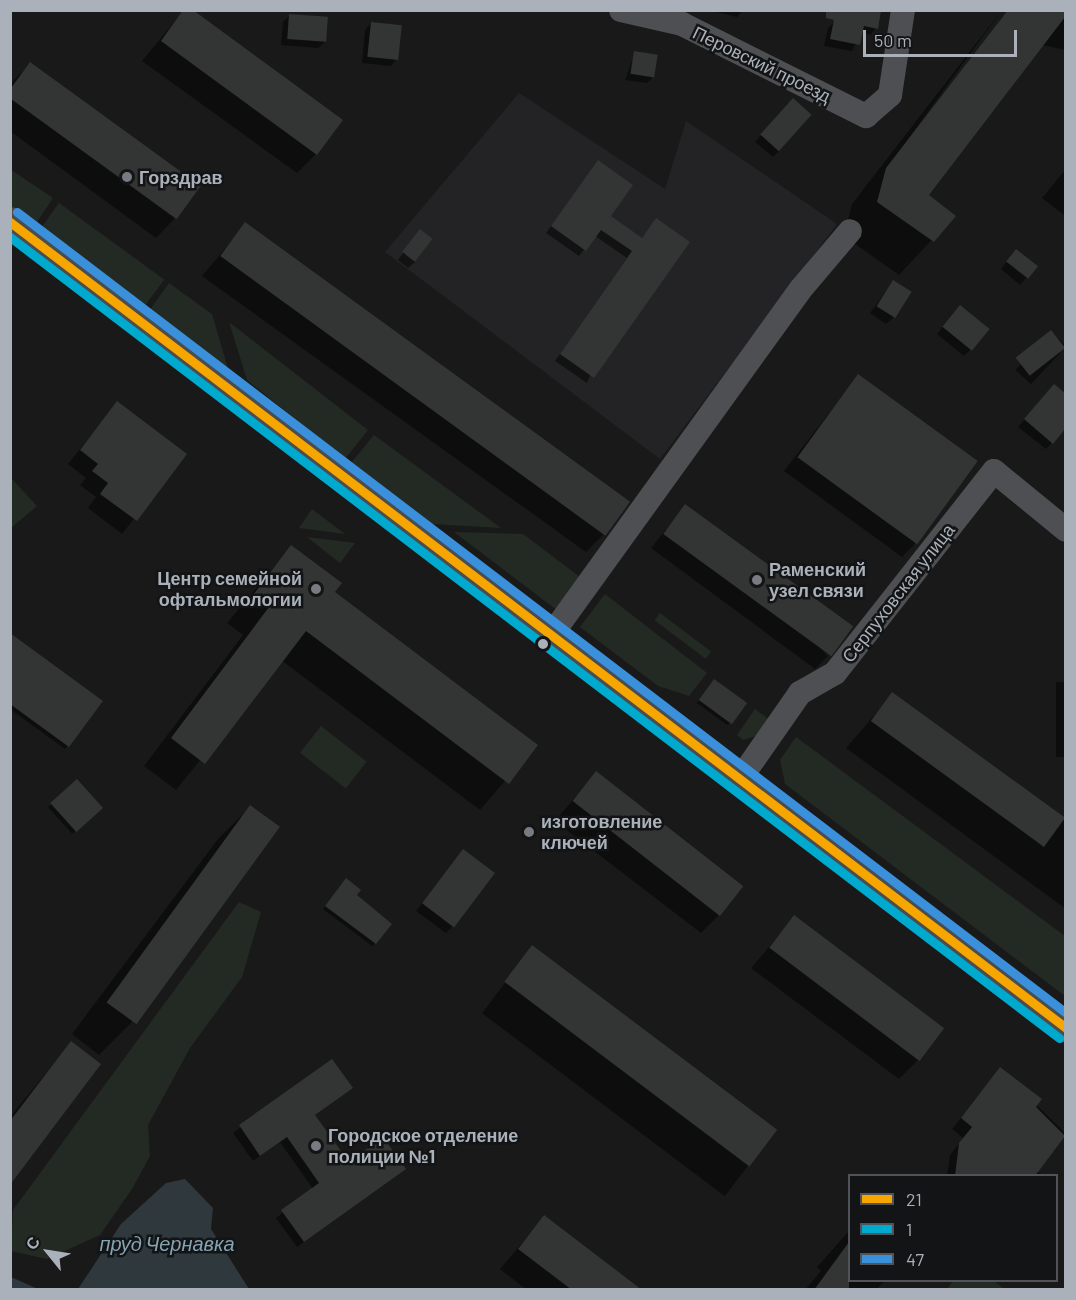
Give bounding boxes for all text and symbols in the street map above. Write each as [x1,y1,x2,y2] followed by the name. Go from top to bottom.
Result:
[866,18,1020,56] scale bar
[690,21,834,107] street label: Перовский проезд
[874,29,912,51] text: 50 m
[139,166,223,188] place label: Горздрав
[120,170,134,184] marker: Горздрав
[837,519,959,667] street label: Серпуховская улица
[769,559,866,602] place label: Раменский узел связи
[157,568,302,610] place label: Центр семейной офтальмологии
[750,573,764,587] marker: Раменский узел связи
[307,580,325,598] marker: Центр семейной офтальмологии
[537,638,549,650] unlabelled marker
[541,811,662,854] place label: изготовление ключей
[522,825,536,839] marker: изготовление ключей
[328,1125,518,1168] place label: Городское отделение полиции №1
[309,1139,323,1153] marker: Городское отделение полиции №1
[848,1174,1058,1282] legend
[906,1188,922,1210] text: 21
[906,1218,912,1240] text: 1
[18,1222,78,1282] north arrow
[99,1231,235,1255] water label: пруд Чернавка
[21,1233,43,1253] text: С
[906,1248,924,1270] text: 47

